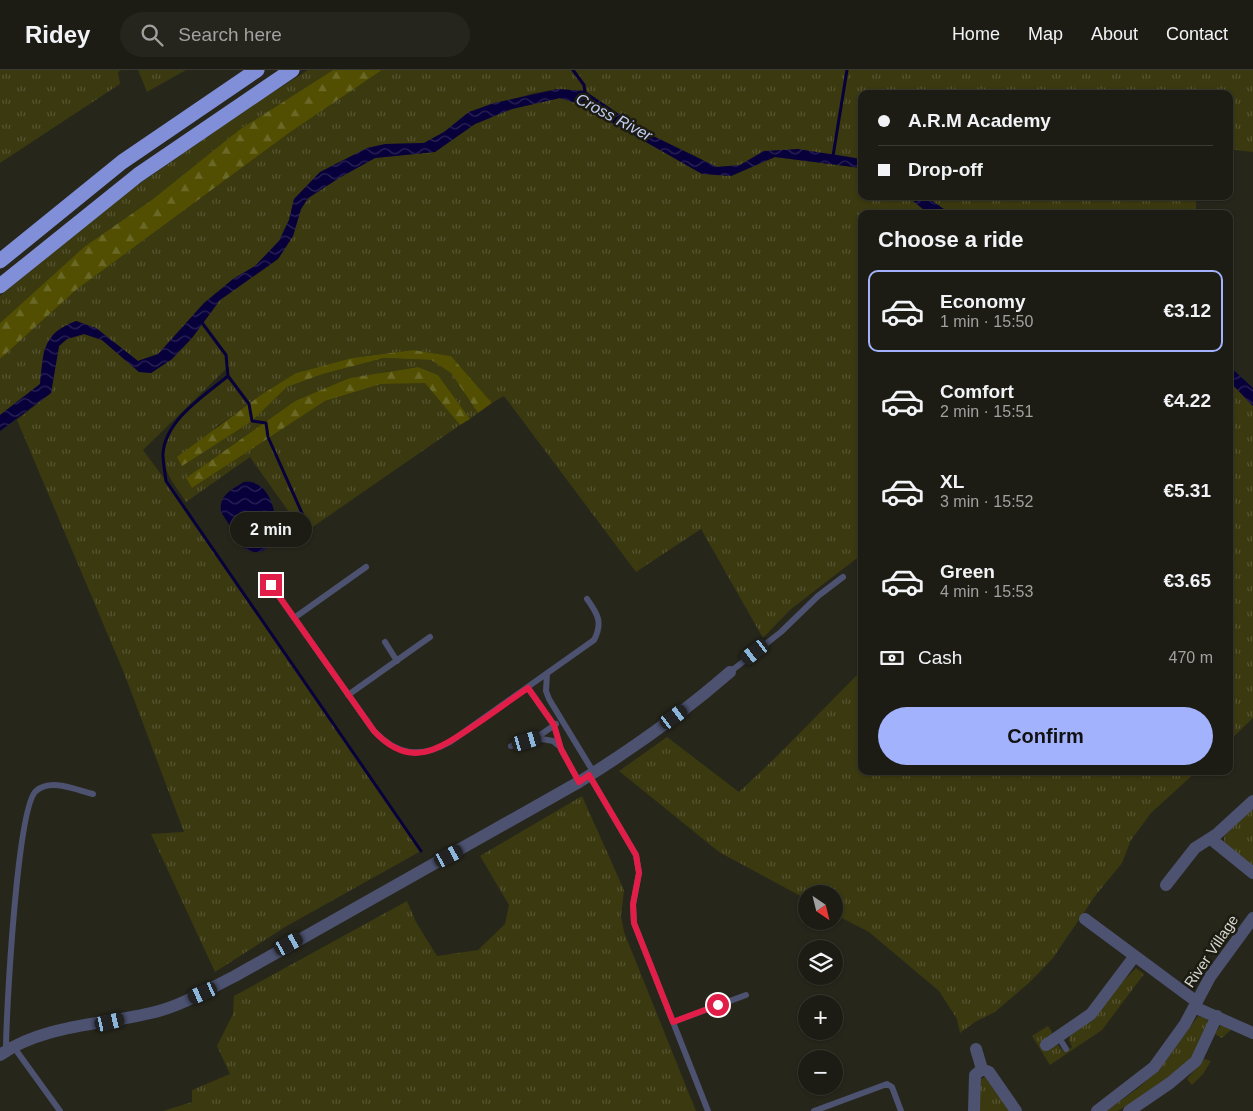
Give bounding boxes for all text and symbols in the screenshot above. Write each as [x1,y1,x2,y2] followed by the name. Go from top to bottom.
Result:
[120,12,470,57] search box
[25,21,90,48] text: Ridey
[138,21,166,49] icon: search
[178,24,282,45] text: Search here
[952,24,1000,44] text: Home
[1028,24,1063,44] text: Map
[1091,24,1138,44] text: About
[1166,24,1228,44] text: Contact
[573,90,655,144] water label: Cross River
[908,110,1051,131] text: A.R.M Academy
[908,159,983,180] text: Drop-off
[878,227,1023,252] text: Choose a ride
[880,289,925,334] icon: car
[940,291,1026,312] text: Economy
[1163,300,1211,321] text: €3.12
[940,313,1033,330] text: 1 min · 15:50
[880,379,925,424] icon: car
[940,381,1014,402] text: Comfort
[1163,390,1211,411] text: €4.22
[940,403,1033,420] text: 2 min · 15:51
[880,469,925,514] icon: car
[940,471,964,492] text: XL
[1163,480,1211,501] text: €5.31
[940,493,1033,510] text: 3 min · 15:52
[230,512,312,548] callout: 2 min
[250,521,292,538] text: 2 min
[880,559,925,604] icon: car
[940,561,995,582] text: Green
[1163,570,1211,591] text: €3.65
[260,574,282,596] route end
[940,583,1033,600] text: 4 min · 15:53
[738,637,771,667] car
[878,644,906,672] icon: cash
[918,647,962,668] text: Cash
[1169,649,1213,666] text: 470 m
[657,702,690,732] car
[878,707,1213,765] button: Confirm
[510,730,543,752] car
[432,842,465,870] car
[798,885,842,930] north arrow
[798,885,843,1095] map controls
[1180,911,1242,991] street label: River Village
[272,930,305,958] car
[798,940,843,985] button: layers
[186,980,219,1006] car
[707,994,729,1016] route start
[798,995,843,1040] button: +
[93,1011,126,1033] car
[798,1050,843,1095] button: −

